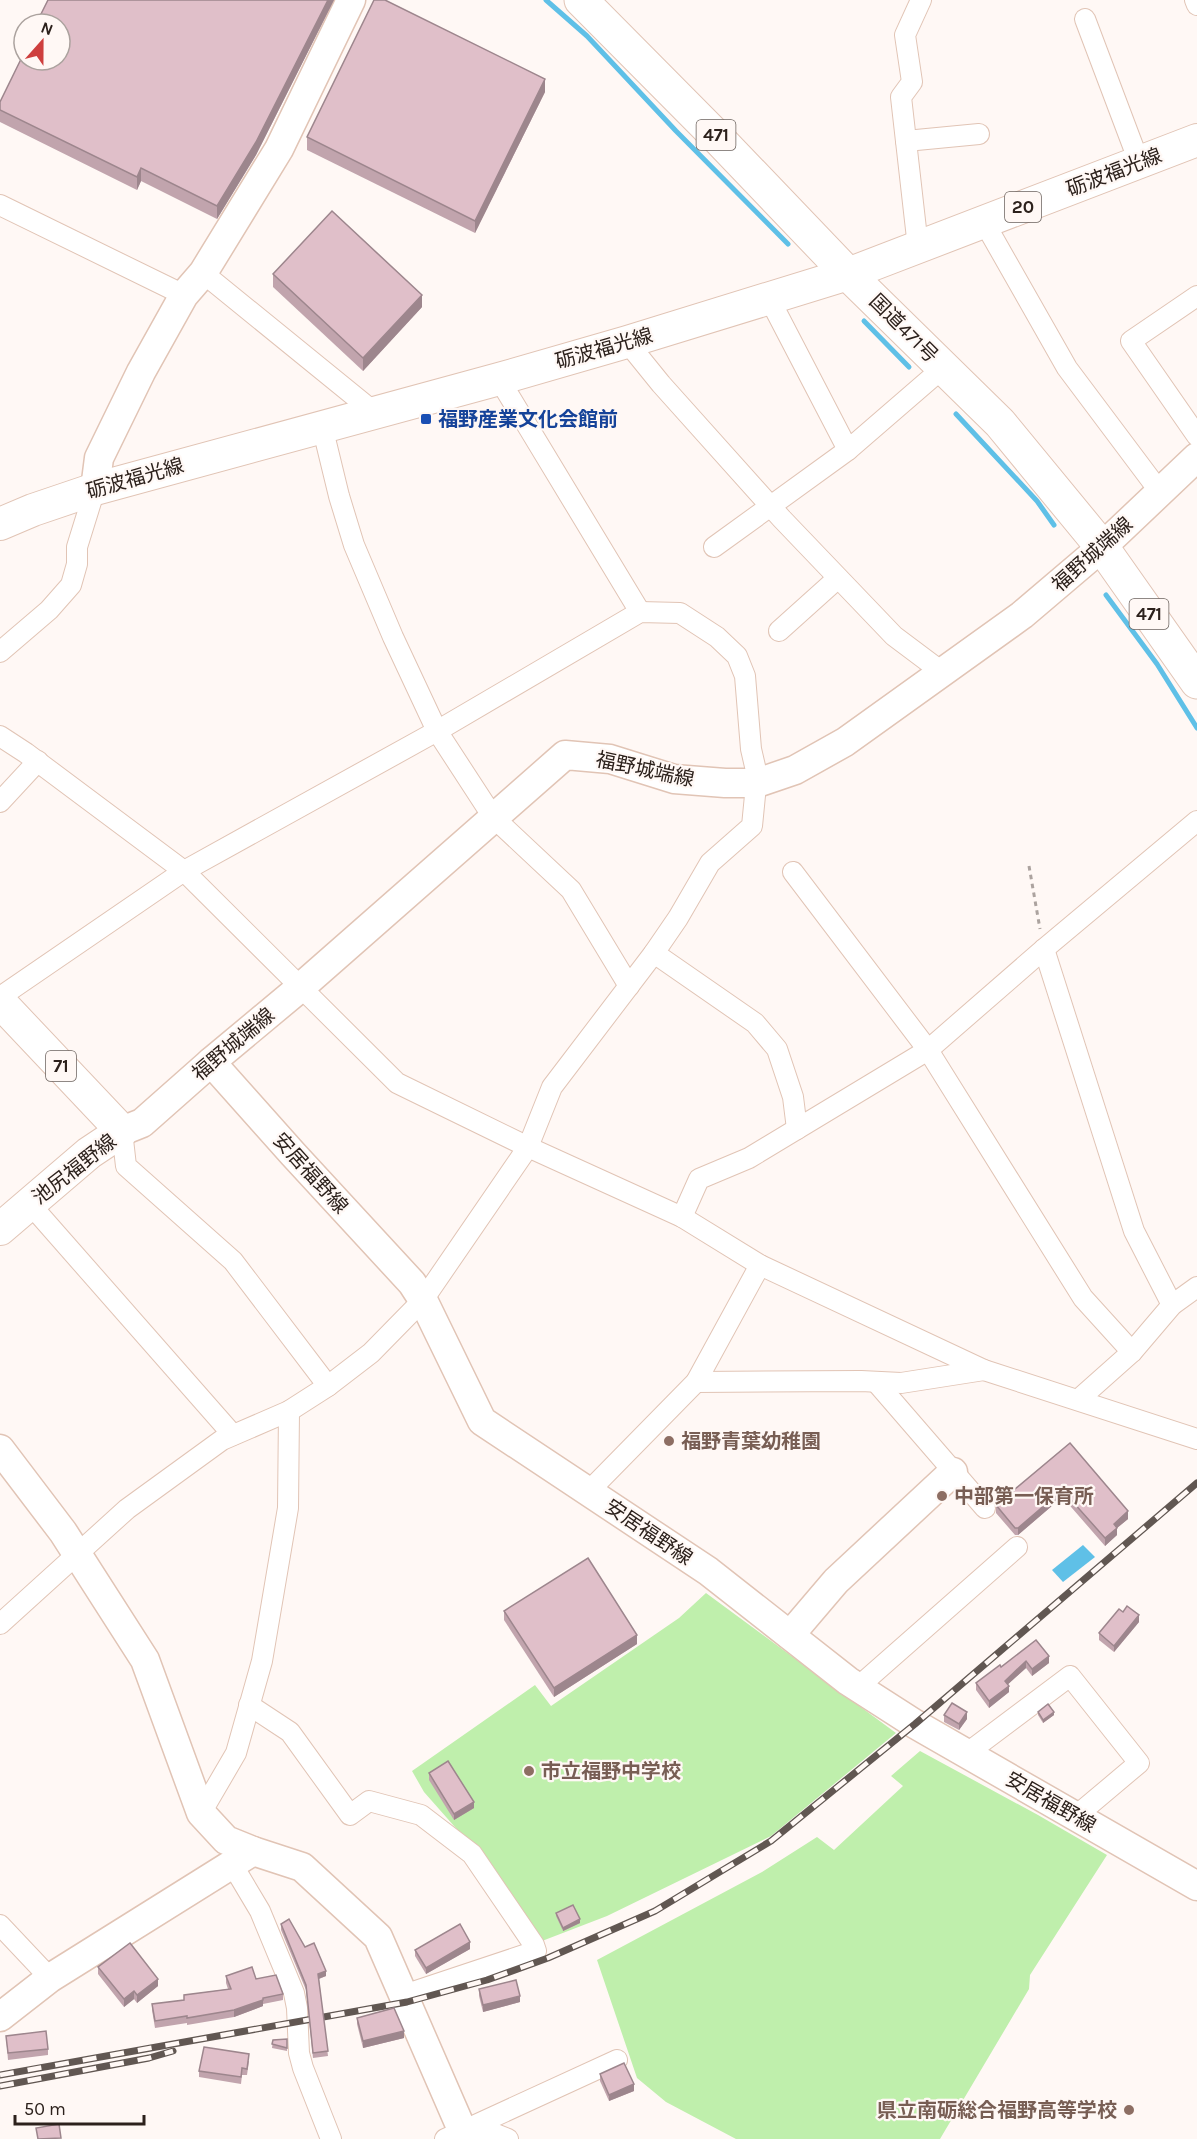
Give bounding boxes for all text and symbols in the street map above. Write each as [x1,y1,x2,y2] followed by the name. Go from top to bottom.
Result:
[12,12,72,72] north arrow
[38,18,56,39] text: N
[696,120,736,150] road number: 471
[1063,144,1165,201] street label: 砺波福光線
[1005,192,1041,222] road number: 20
[865,289,943,367] street label: 国道471号
[553,324,655,373] street label: 砺波福光線
[438,408,618,431] place label: 福野産業文化会館前
[419,412,433,426] marker: 福野産業文化会館前
[84,454,186,503] street label: 砺波福光線
[1047,512,1137,596] street label: 福野城端線
[1130,599,1168,629] road number: 471
[594,748,696,791] street label: 福野城端線
[188,1003,279,1085] street label: 福野城端線
[46,1051,76,1081] road number: 71
[269,1128,353,1218] street label: 安居福野線
[28,1130,121,1209] street label: 池尻福野線
[681,1430,821,1453] place label: 福野青葉幼稚園
[662,1434,676,1448] marker: 福野青葉幼稚園
[954,1485,1094,1508] place label: 中部第一保育所
[935,1489,949,1503] marker: 中部第一保育所
[601,1495,697,1570] street label: 安居福野線
[541,1760,681,1783] place label: 市立福野中学校
[522,1764,536,1778] marker: 市立福野中学校
[1002,1767,1100,1837] street label: 安居福野線
[15,2088,144,2126] scale bar
[24,2098,66,2120] text: 50 m
[877,2099,1117,2122] place label: 県立南砺総合福野高等学校
[1122,2103,1136,2117] marker: 県立南砺総合福野高等学校

